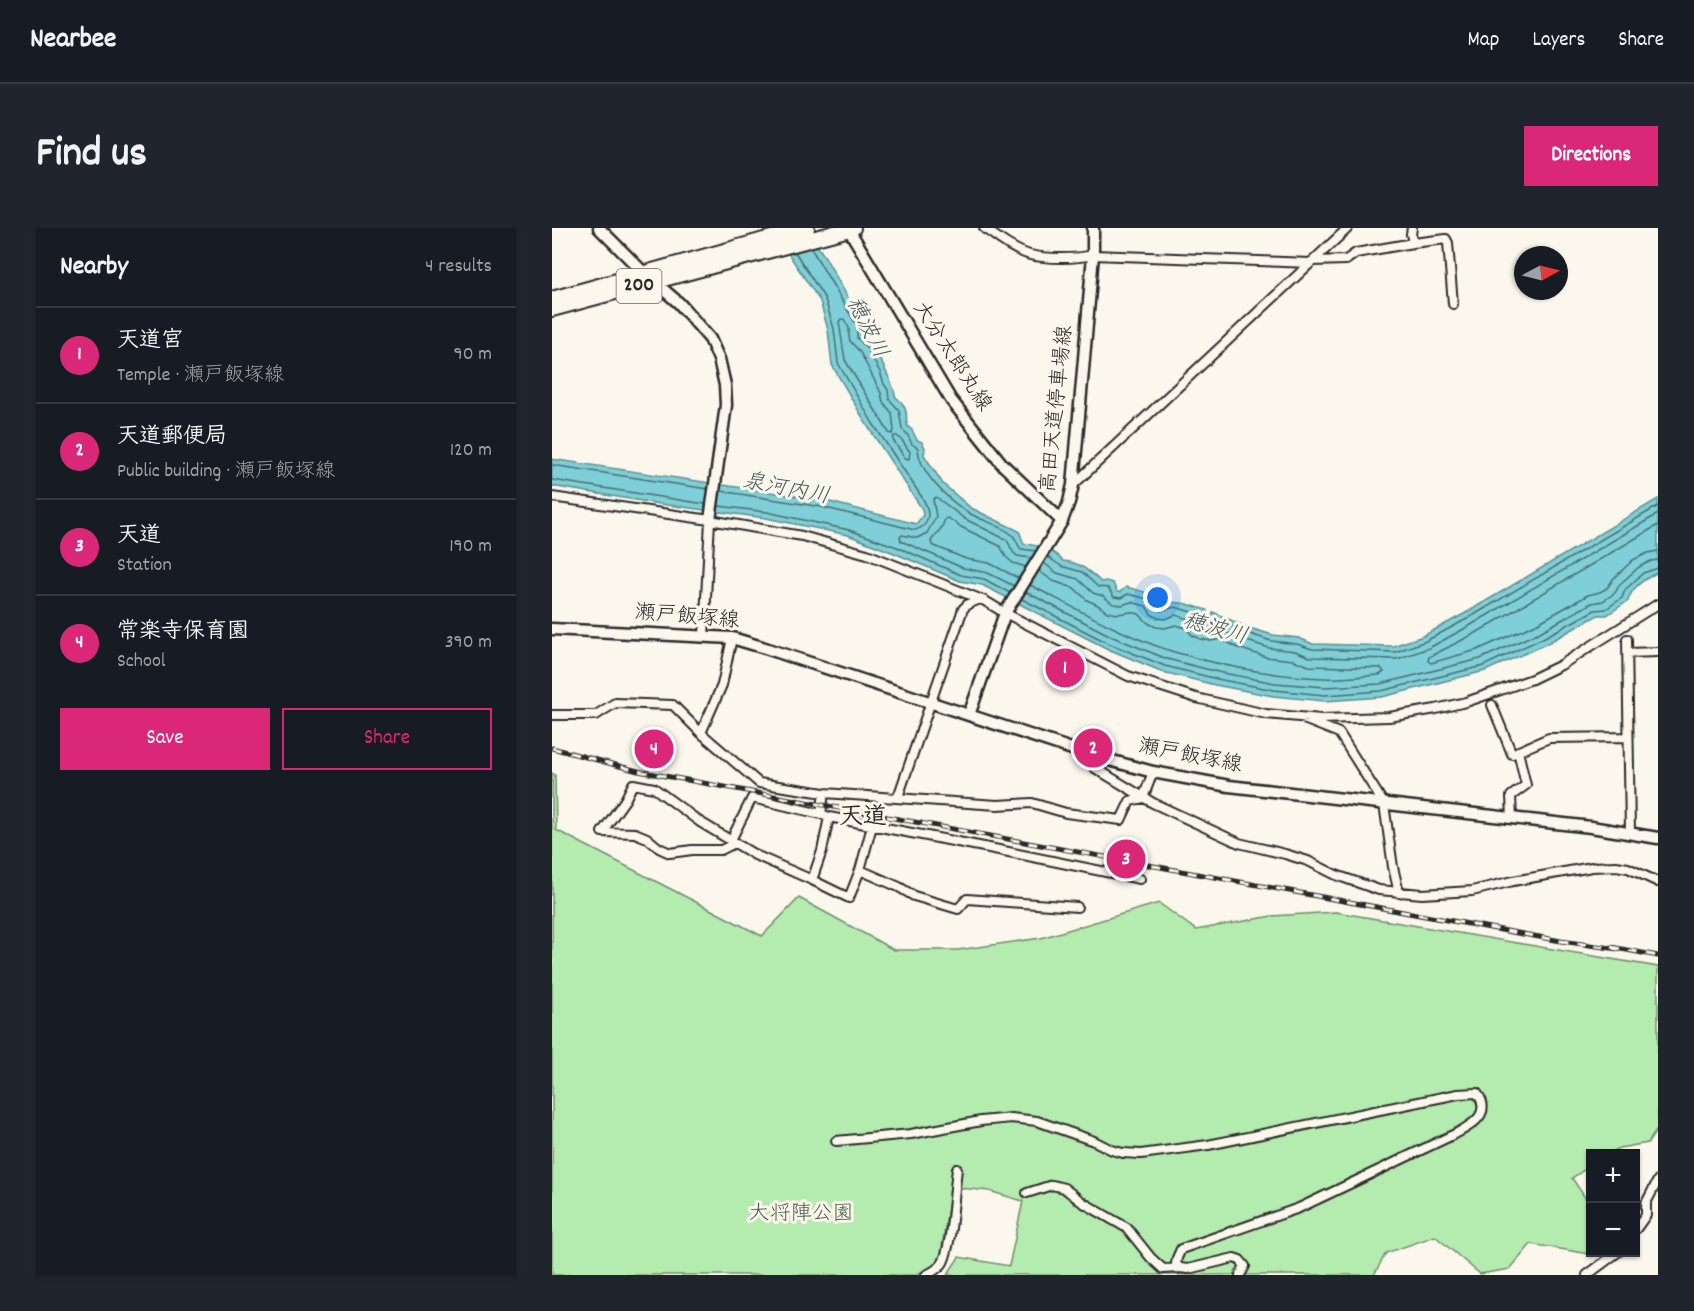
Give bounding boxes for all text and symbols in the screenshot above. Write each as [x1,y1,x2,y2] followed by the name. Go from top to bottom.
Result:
[30,21,116,61] text: Nearbee
[1468,26,1499,56] text: Map
[1532,26,1585,56] text: Layers
[1618,26,1664,56] text: Share
[36,126,147,186] text: Find us
[1524,126,1658,186] button: Directions
[1514,246,1568,300] north arrow
[60,249,128,286] text: Nearby
[425,253,492,281] text: 4 results
[616,269,662,303] road number: 200
[837,292,895,364] water label: 穂波川
[904,296,998,418] street label: 大分太郎丸線
[1034,324,1082,494] street label: 高田天道停車場線
[117,326,183,357] text: 天道宮
[77,341,82,369] text: 1
[454,341,492,369] text: 90 m
[117,362,284,390] text: Temple · 瀬戸飯塚線
[117,422,227,453] text: 天道郵便局
[75,437,84,465] text: 2
[450,437,492,465] text: 120 m
[117,458,335,486] text: Public building · 瀬戸飯塚線
[740,466,832,514] water label: 泉河内川
[117,521,161,552] text: 天道
[75,533,84,561] text: 3
[449,533,492,561] text: 190 m
[117,552,172,580] text: Station
[1143,583,1172,612] your location
[633,598,741,638] street label: 瀬戸飯塚線
[1179,606,1251,654] water label: 穂波川
[117,617,249,648] text: 常楽寺保育園
[75,629,84,657] text: 4
[445,629,492,657] text: 390 m
[1046,646,1084,690] pin: 1
[117,648,166,676] text: School
[60,708,270,770] button: Save
[282,708,492,770] button: Share
[634,726,674,772] pin: 4
[1074,726,1112,770] pin: 2
[1136,732,1244,782] street label: 瀬戸飯塚線
[839,801,887,835] district label: 天道
[1106,836,1146,882] pin: 3
[1586,1149,1640,1257] map controls
[1586,1149,1640,1203] button: +
[749,1200,854,1230] park label: 大将陣公園
[1586,1203,1640,1257] button: −

